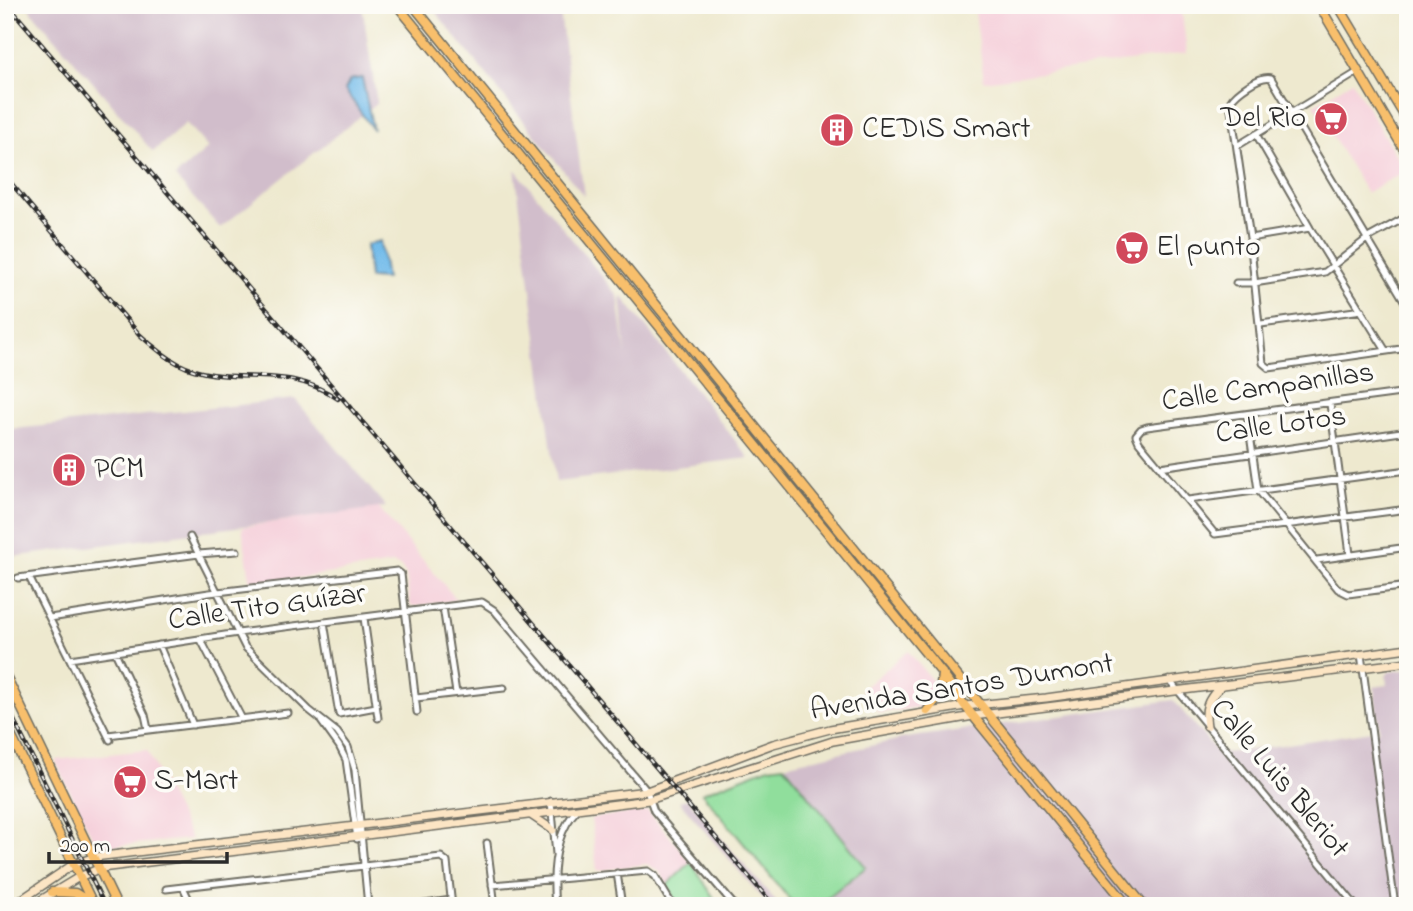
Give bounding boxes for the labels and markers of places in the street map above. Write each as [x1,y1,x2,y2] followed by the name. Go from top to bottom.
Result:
[1219,97,1306,141] place label: Del Rio
[1312,100,1350,138] supermarket icon: Del Rio
[862,108,1031,152] place label: CEDIS Smart
[818,111,856,149] building icon: CEDIS Smart
[1156,226,1261,270] place label: El punto
[1113,229,1151,267] supermarket icon: El punto
[94,448,144,492] place label: PCM
[50,451,88,489] building icon: PCM
[154,760,238,804] place label: S-Mart
[111,763,149,801] supermarket icon: S-Mart

